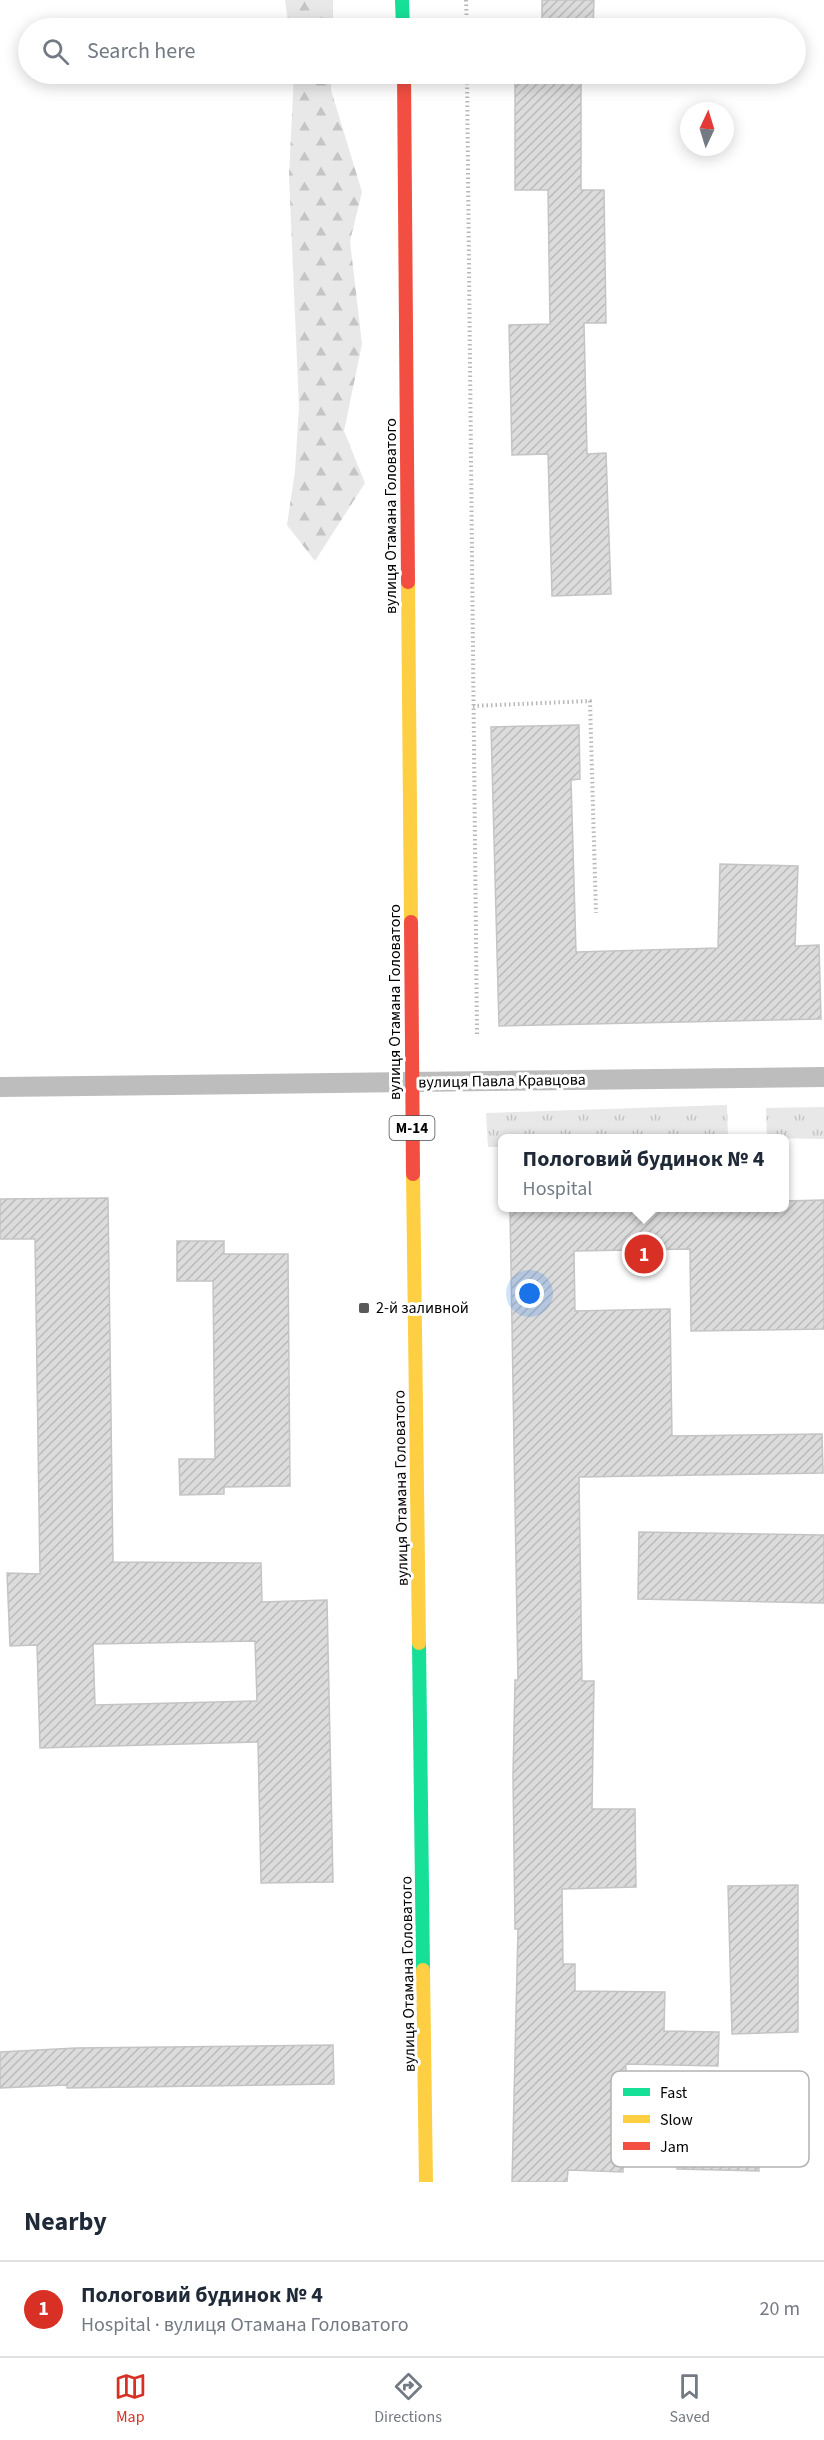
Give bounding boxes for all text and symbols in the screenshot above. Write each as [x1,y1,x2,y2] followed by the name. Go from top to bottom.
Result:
[18,18,806,84] search box
[39,35,72,68] icon: search
[87,35,195,67] text: Search here
[680,102,734,156] north arrow
[380,418,402,614] street label: вулиця Отамана Головатого
[384,904,406,1100] street label: вулиця Отамана Головатого
[418,1069,586,1093] street label: вулиця Павла Кравцова
[390,1116,434,1140] road number: М-14
[498,1134,789,1212] popup
[523,1143,764,1175] text: Пологовий будинок № 4
[523,1175,592,1203] text: Hospital
[624,1232,664,1276] pin: 1
[515,1279,544,1308] your location
[376,1297,469,1319] place label: 2-й заливной
[357,1301,371,1315] marker: 2-й заливной
[388,1390,414,1586] street label: вулиця Отамана Головатого
[395,1876,421,2072] street label: вулиця Отамана Головатого
[611,2071,809,2167] legend
[660,2082,688,2104] text: Fast
[660,2109,693,2131] text: Slow
[660,2136,689,2158] text: Jam
[24,2203,107,2240] text: Nearby
[81,2279,323,2311] text: Пологовий будинок № 4
[38,2295,49,2323] text: 1
[760,2295,800,2323] text: 20 m
[81,2311,409,2339] text: Hospital · вулиця Отамана Головатого
[114,2370,147,2428] tab: Map
[374,2370,442,2428] tab: Directions
[669,2370,710,2428] tab: Saved

